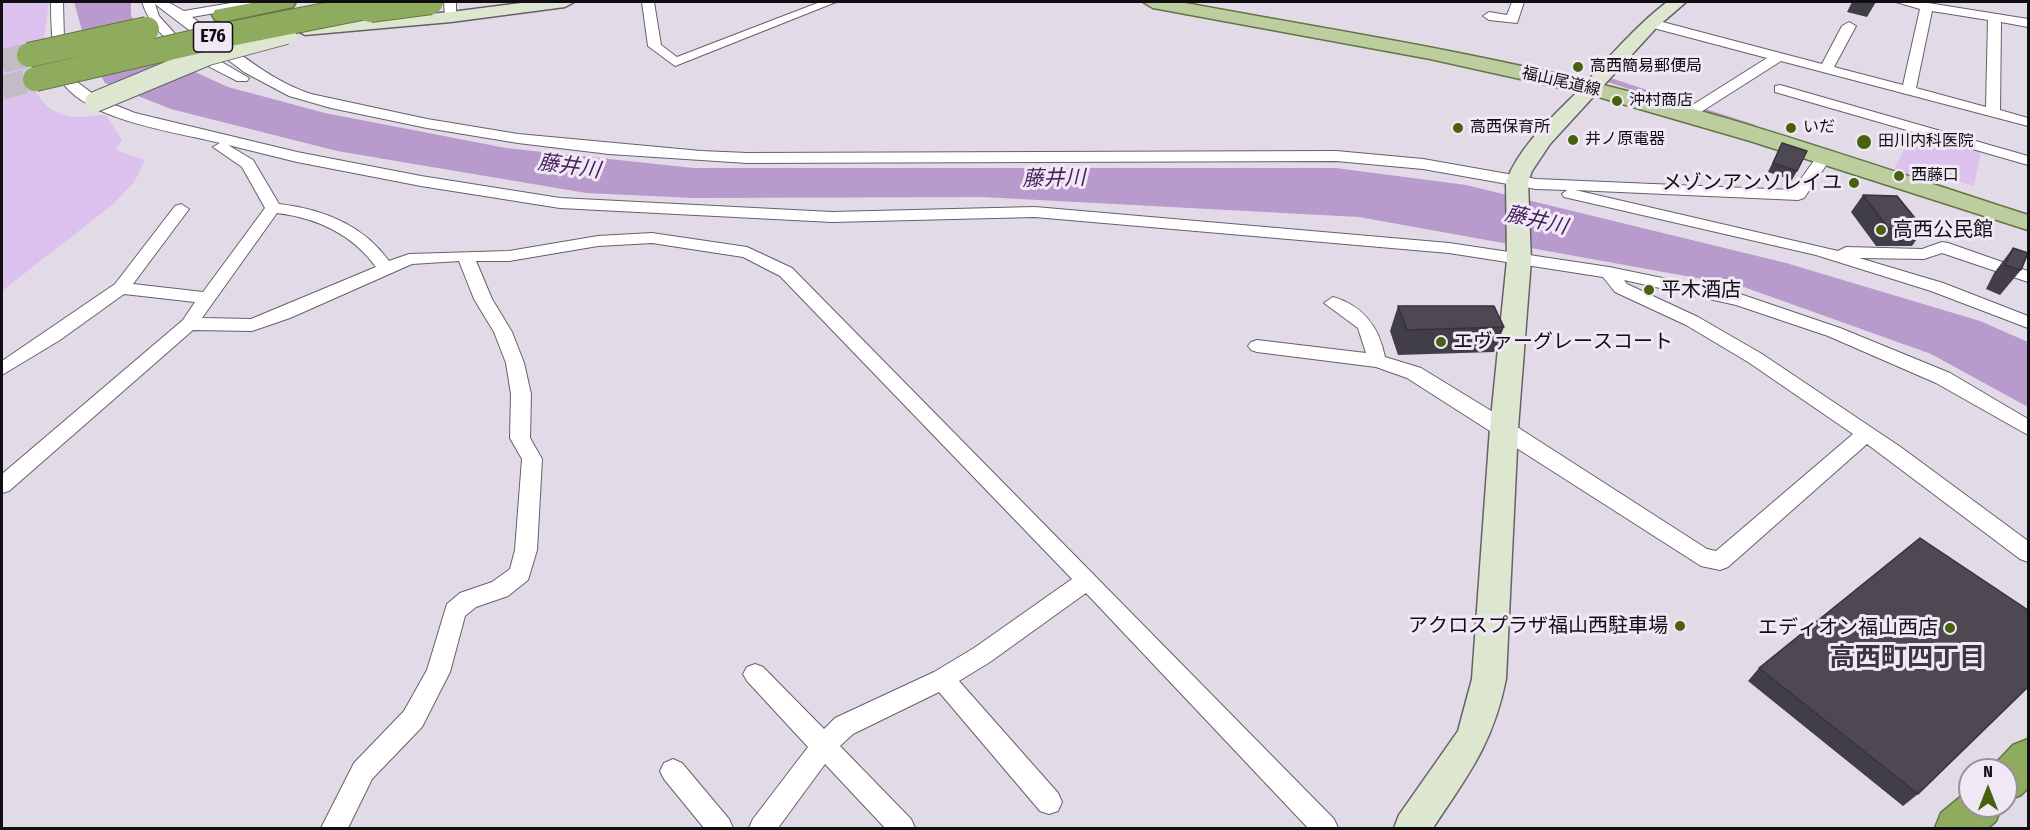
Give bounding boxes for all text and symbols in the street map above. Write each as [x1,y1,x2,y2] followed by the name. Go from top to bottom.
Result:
[194,22,232,52] road number: E76
[1590,57,1702,77] place label: 高西簡易郵便局
[1571,60,1585,74] marker: 高西簡易郵便局
[1520,64,1602,100] street label: 福山尾道線
[1629,91,1693,111] place label: 沖村商店
[1610,94,1624,108] marker: 沖村商店
[1470,118,1550,138] place label: 高西保育所
[1803,118,1835,138] place label: いだ
[1451,121,1465,135] marker: 高西保育所
[1784,121,1798,135] marker: いだ
[1585,130,1665,150] place label: 井ノ原電器
[1878,132,1974,152] place label: 田川内科医院
[1566,133,1580,147] marker: 井ノ原電器
[1855,133,1873,151] marker: 田川内科医院
[536,150,602,184] water label: 藤井川
[1022,166,1086,192] water label: 藤井川
[1911,166,1959,186] place label: 西藤口
[1892,169,1906,183] marker: 西藤口
[1662,171,1842,195] place label: メゾンアンソレイユ
[1847,176,1861,190] marker: メゾンアンソレイユ
[1502,202,1570,240] water label: 藤井川
[1893,218,1993,242] place label: 高西公民館
[1874,223,1888,237] marker: 高西公民館
[1661,278,1741,302] place label: 平木酒店
[1642,283,1656,297] marker: 平木酒店
[1453,330,1673,354] place label: エヴァーグレースコート
[1434,335,1448,349] marker: エヴァーグレースコート
[1408,614,1668,638] place label: アクロスプラザ福山西駐車場
[1758,616,1938,640] place label: エディオン福山西店
[1673,619,1687,633] marker: アクロスプラザ福山西駐車場
[1943,621,1957,635] marker: エディオン福山西店
[1829,643,1985,675] district label: 高西町四丁目
[1958,758,2018,818] north arrow
[1983,762,1993,781] text: N

